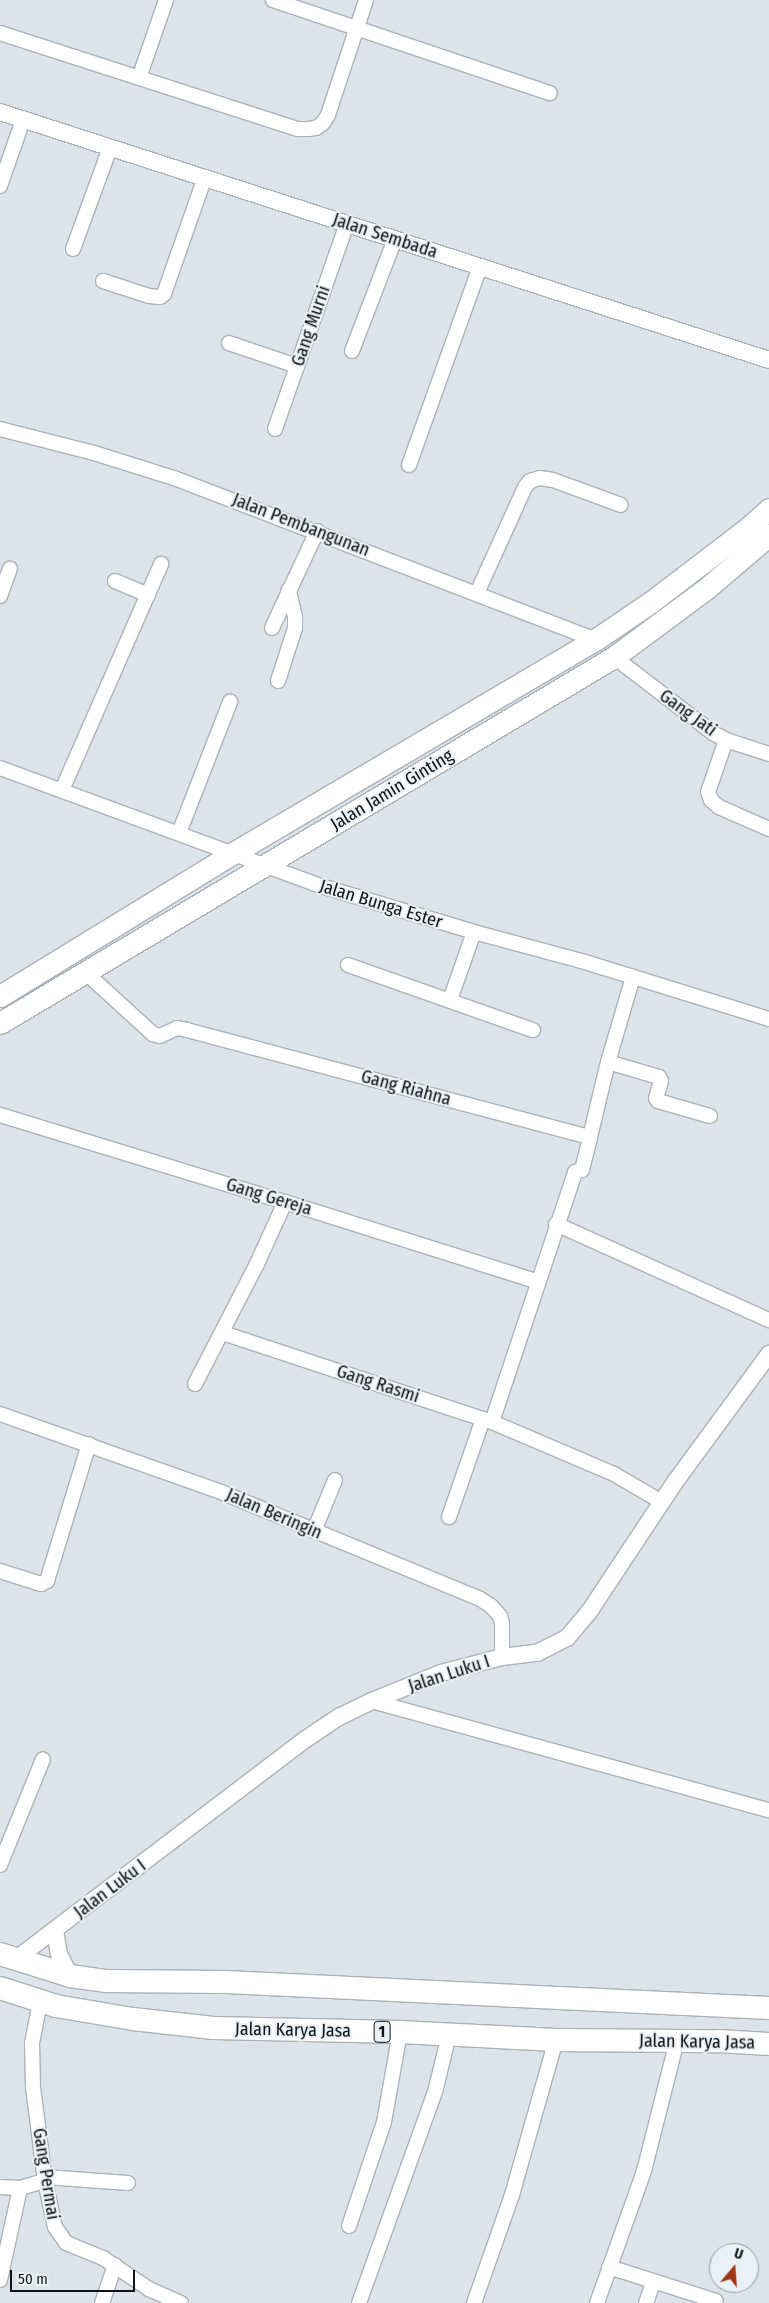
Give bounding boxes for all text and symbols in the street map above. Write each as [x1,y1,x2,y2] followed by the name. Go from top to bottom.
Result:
[330,209,440,263] street label: Jalan Sembada
[287,283,335,369] street label: Gang Murni
[229,489,373,561] street label: Jalan Pembangunan
[655,685,721,741] street label: Gang Jati
[327,745,457,835] street label: Jalan Jamin Ginting
[317,875,445,933] street label: Jalan Bunga Ester
[359,1066,453,1110] street label: Gang Riahna
[224,1174,314,1220] street label: Gang Gereja
[334,1360,422,1408] street label: Gang Rasmi
[223,1484,325,1544] street label: Jalan Beringin
[405,1651,493,1697] street label: Jalan Luku I
[70,1855,150,1923] street label: Jalan Luku I
[235,2018,351,2042] street label: Jalan Karya Jasa
[373,2018,391,2045] road number: 1
[639,2030,755,2054] street label: Jalan Karya Jasa
[28,2127,64,2221] street label: Gang Permai
[709,2243,759,2293] north arrow
[732,2245,745,2264] text: U
[12,2260,138,2292] scale bar
[18,2270,48,2288] text: 50 m

